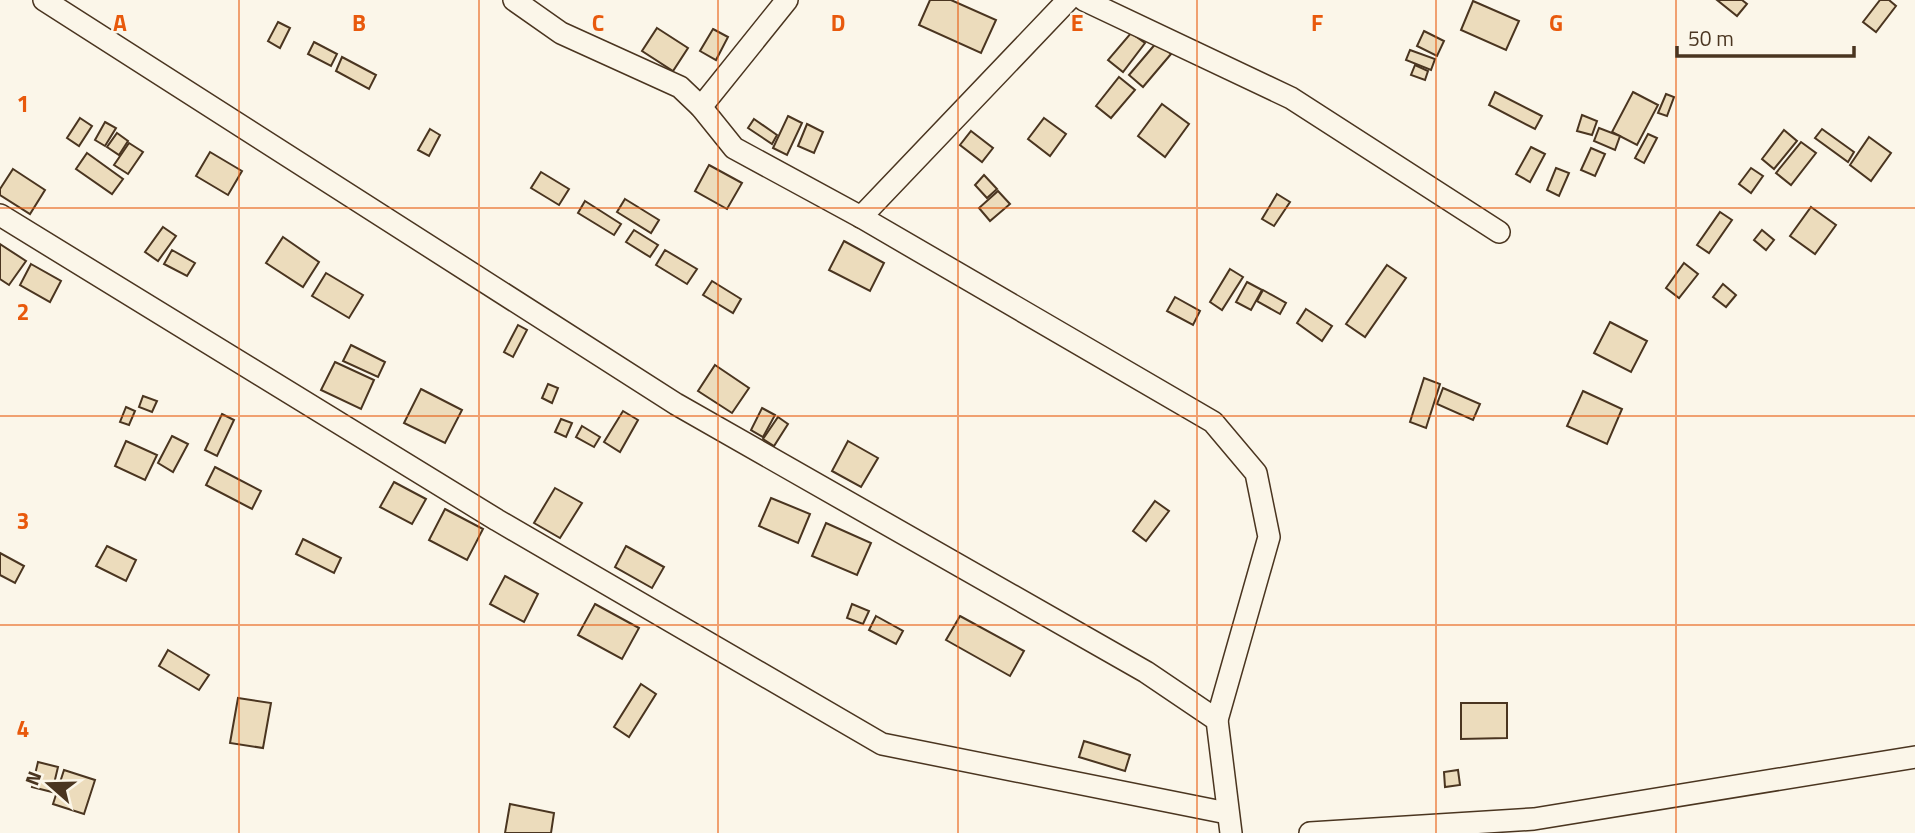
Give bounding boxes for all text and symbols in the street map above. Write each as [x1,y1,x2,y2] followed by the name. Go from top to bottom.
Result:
[113,5,127,40] text: A
[352,5,366,40] text: B
[592,5,604,40] text: C
[831,5,845,40] text: D
[1071,5,1083,40] text: E
[1311,5,1323,40] text: F
[1549,5,1563,40] text: G
[1677,14,1854,58] scale bar
[1688,22,1734,54] text: 50 m
[17,86,29,121] text: 1
[17,294,29,329] text: 2
[17,503,29,538] text: 3
[17,711,29,746] text: 4
[14,749,84,819] north arrow
[17,767,48,789] text: N

